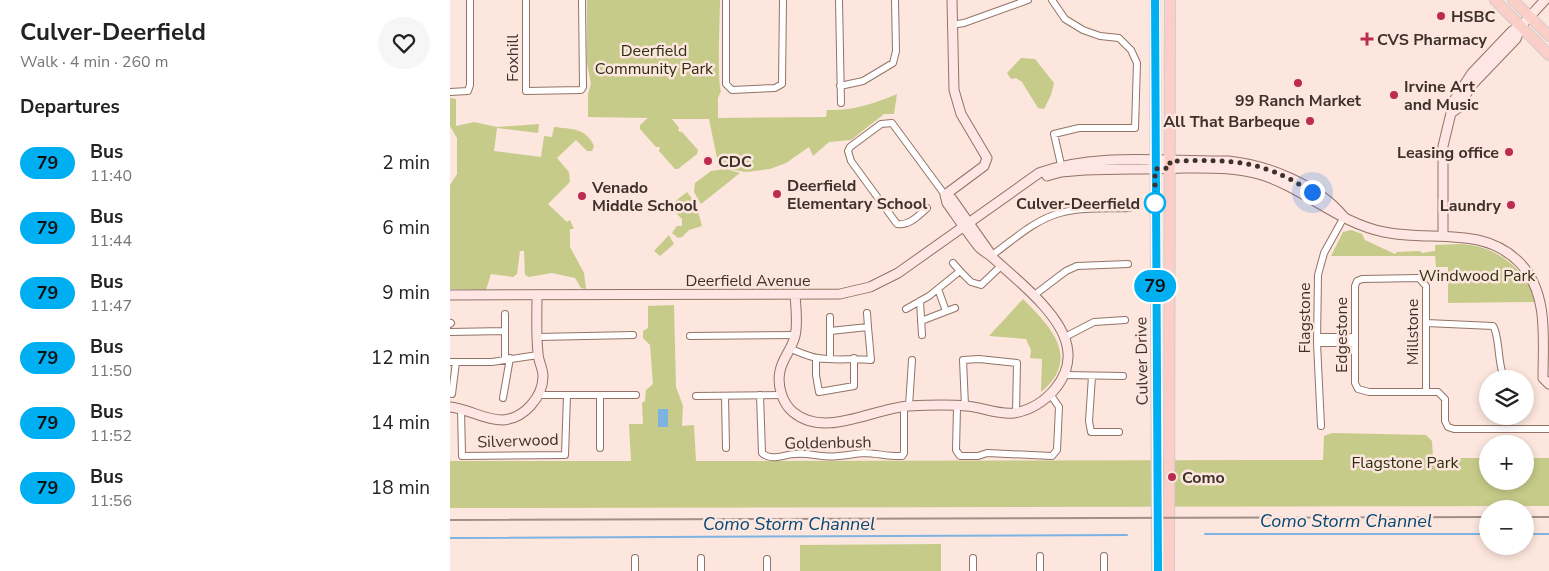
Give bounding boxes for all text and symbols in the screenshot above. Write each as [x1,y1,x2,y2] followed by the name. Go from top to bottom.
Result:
[1451,6,1495,28] place label: HSBC
[1435,10,1447,22] marker: HSBC
[20,16,206,48] text: Culver-Deerfield
[378,17,430,69] button: heart
[1377,29,1487,51] place label: CVS Pharmacy
[1361,33,1373,45] marker: CVS Pharmacy
[502,34,524,82] street label: Foxhill
[595,40,714,80] park label: Deerfield Community Park
[20,51,168,73] text: Walk · 4 min · 260 m
[1404,76,1479,116] place label: Irvine Art and Music
[1292,77,1304,89] marker: 99 Ranch Market
[1388,89,1400,101] marker: Irvine Art and Music
[1235,90,1362,112] place label: 99 Ranch Market
[20,94,120,120] text: Departures
[1163,111,1300,133] place label: All That Barbeque
[1304,115,1316,127] marker: All That Barbeque
[90,139,123,165] text: Bus
[1397,142,1499,164] place label: Leasing office
[1503,146,1515,158] marker: Leasing office
[382,150,430,176] text: 2 min
[37,151,58,175] text: 79
[718,151,752,173] place label: CDC
[702,155,714,167] marker: CDC
[90,165,132,187] text: 11:40
[787,175,927,215] place label: Deerfield Elementary School
[591,177,698,217] place label: Venado Middle School
[1300,180,1325,205] your location
[771,188,783,200] marker: Deerfield Elementary School
[576,190,588,202] marker: Venado Middle School
[1144,192,1166,214] marker: Culver-Deerfield
[1016,193,1140,215] place label: Culver-Deerfield
[1440,195,1502,217] place label: Laundry
[1505,199,1517,211] marker: Laundry
[90,204,123,230] text: Bus
[382,215,430,241] text: 6 min
[37,216,58,240] text: 79
[90,230,132,252] text: 11:44
[1419,265,1536,287] park label: Windwood Park
[90,269,123,295] text: Bus
[685,270,811,292] street label: Deerfield Avenue
[1132,270,1178,302] line badge: 79
[1144,274,1166,298] text: 79
[382,280,430,306] text: 9 min
[37,281,58,305] text: 79
[1294,283,1316,354] street label: Flagstone
[90,295,132,317] text: 11:47
[1331,297,1353,373] street label: Edgestone
[1402,299,1424,365] street label: Millstone
[1130,317,1154,405] street label: Culver Drive
[90,334,123,360] text: Bus
[371,345,430,371] text: 12 min
[37,346,58,370] text: 79
[90,360,132,382] text: 11:50
[1479,370,1534,555] map controls
[1479,370,1534,425] button: layers
[90,399,123,425] text: Bus
[371,410,430,436] text: 14 min
[37,411,58,435] text: 79
[90,425,132,447] text: 11:52
[477,429,559,453] street label: Silverwood
[784,431,872,455] street label: Goldenbush
[1479,435,1534,490] button: +
[1351,452,1460,474] park label: Flagstone Park
[90,464,123,490] text: Bus
[1182,467,1225,489] place label: Como
[1166,471,1178,483] marker: Como
[371,475,430,501] text: 18 min
[37,476,58,500] text: 79
[90,490,132,512] text: 11:56
[1479,500,1534,555] button: −
[1260,509,1432,533] water label: Como Storm Channel
[703,512,875,536] water label: Como Storm Channel

